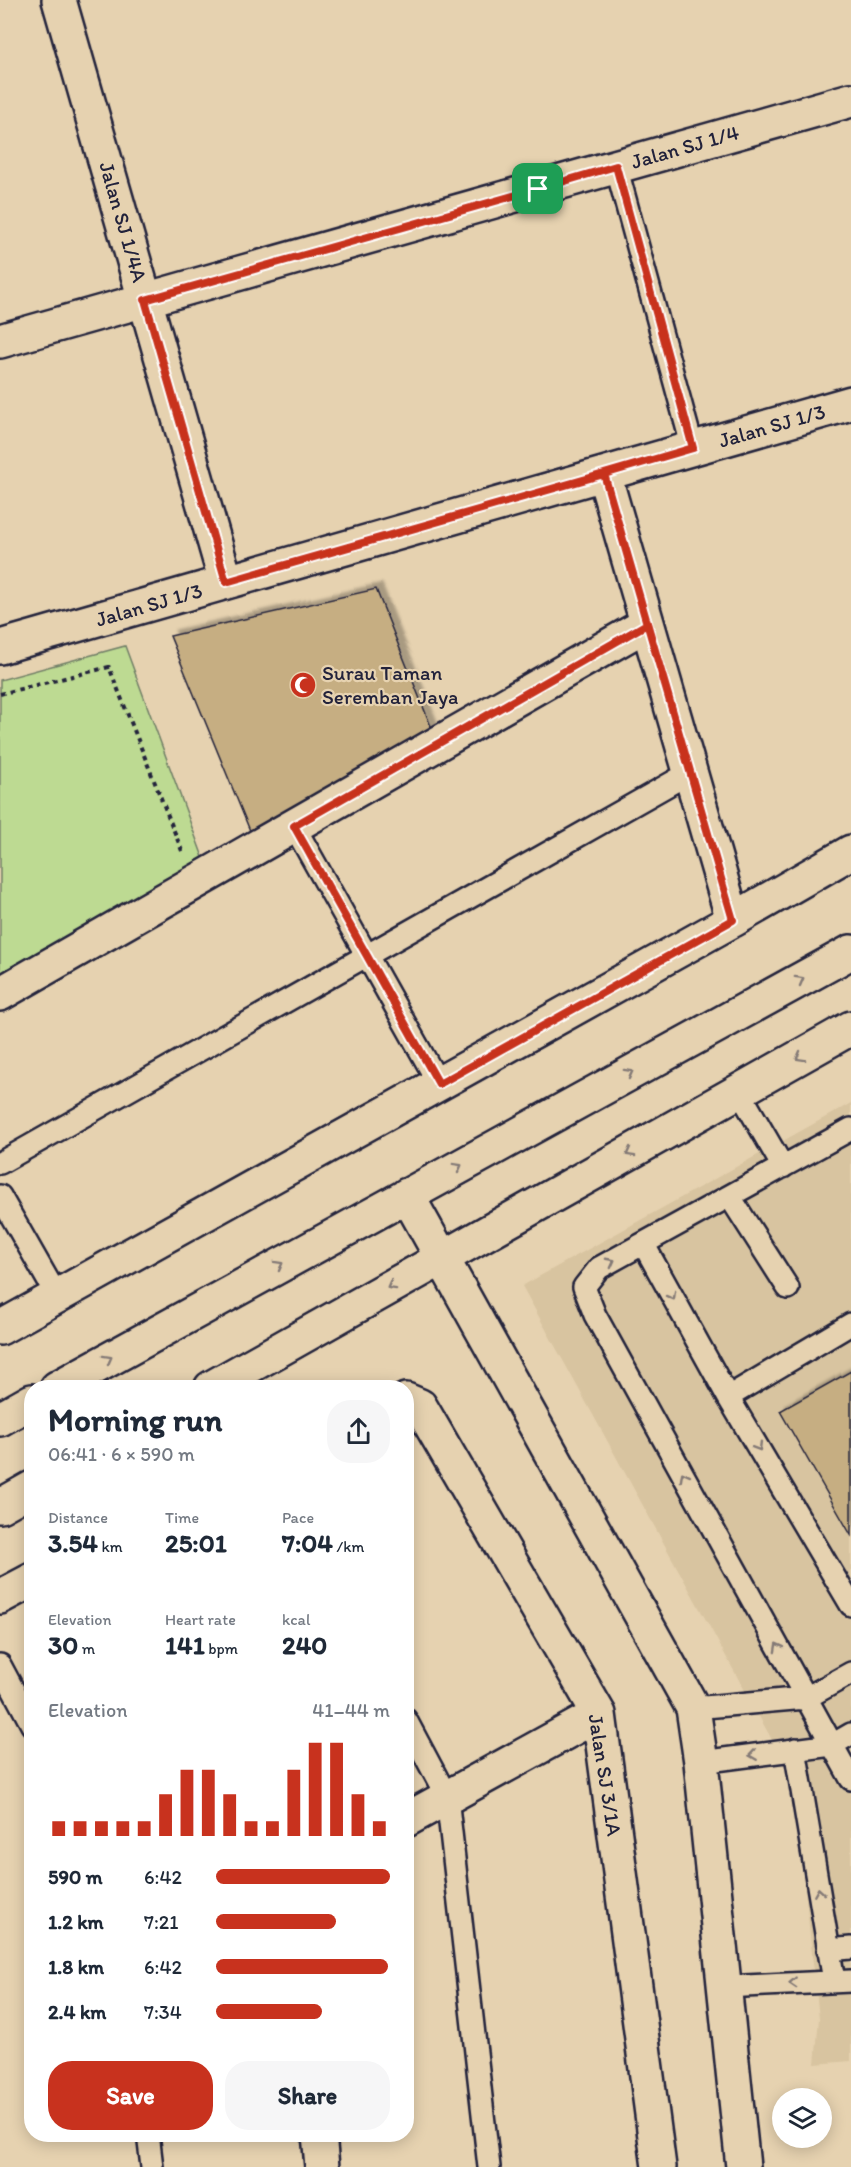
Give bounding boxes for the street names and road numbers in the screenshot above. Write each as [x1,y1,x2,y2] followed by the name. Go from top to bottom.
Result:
[628,119,742,174] street label: Jalan SJ 1/4
[94,159,153,286] street label: Jalan SJ 1/4A
[716,398,828,453] street label: Jalan SJ 1/3
[93,577,205,632] street label: Jalan SJ 1/3
[584,1712,628,1838] street label: Jalan SJ 3/1A

